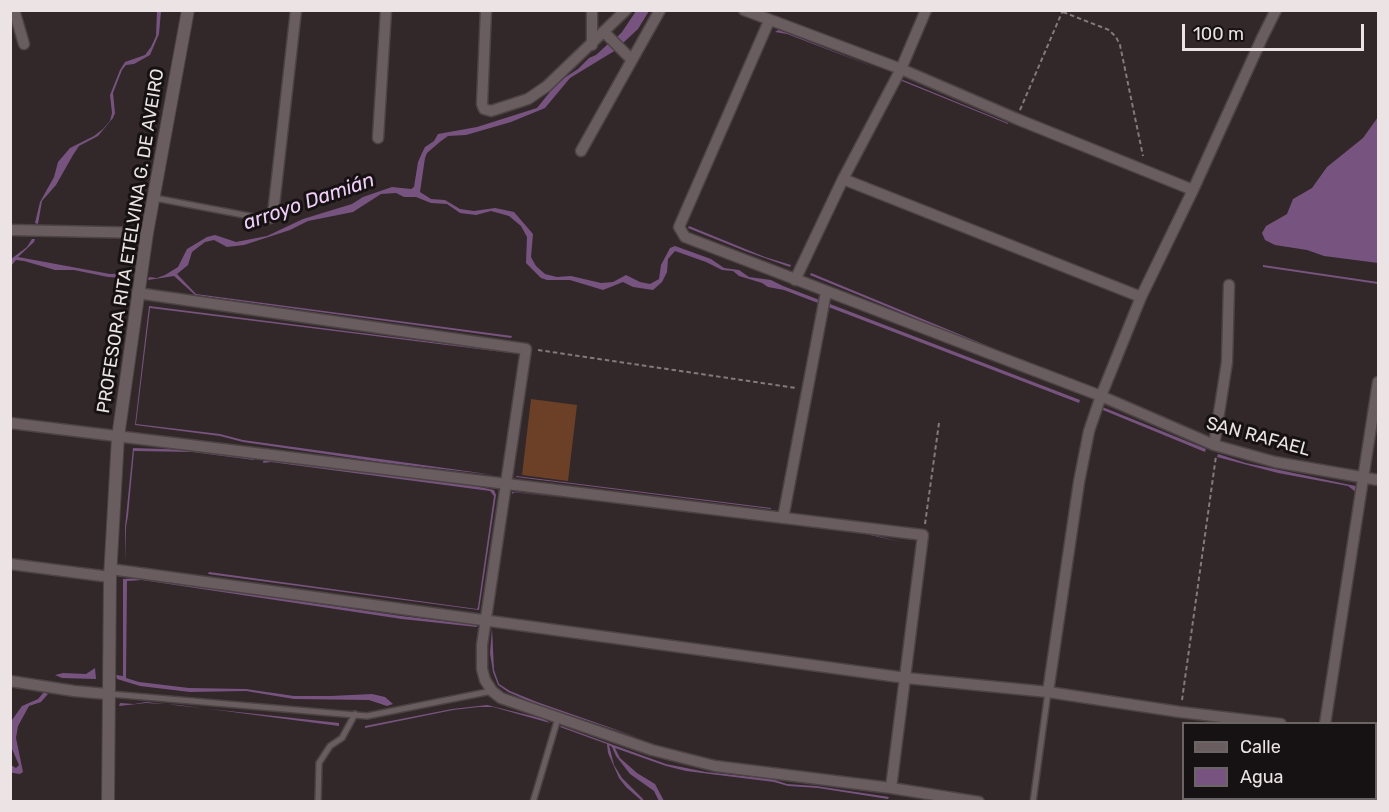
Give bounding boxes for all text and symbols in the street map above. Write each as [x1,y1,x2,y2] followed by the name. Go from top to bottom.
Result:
[1185,12,1366,50] scale bar
[1193,23,1244,45] text: 100 m
[93,67,169,415] street label: PROFESORA RITA ETELVINA G. DE AVEIRO
[240,168,378,236] water label: arroyo Damián
[1204,413,1312,461] street label: SAN RAFAEL
[1182,722,1377,800] legend
[1240,736,1281,758] text: Calle
[1240,766,1283,788] text: Agua

